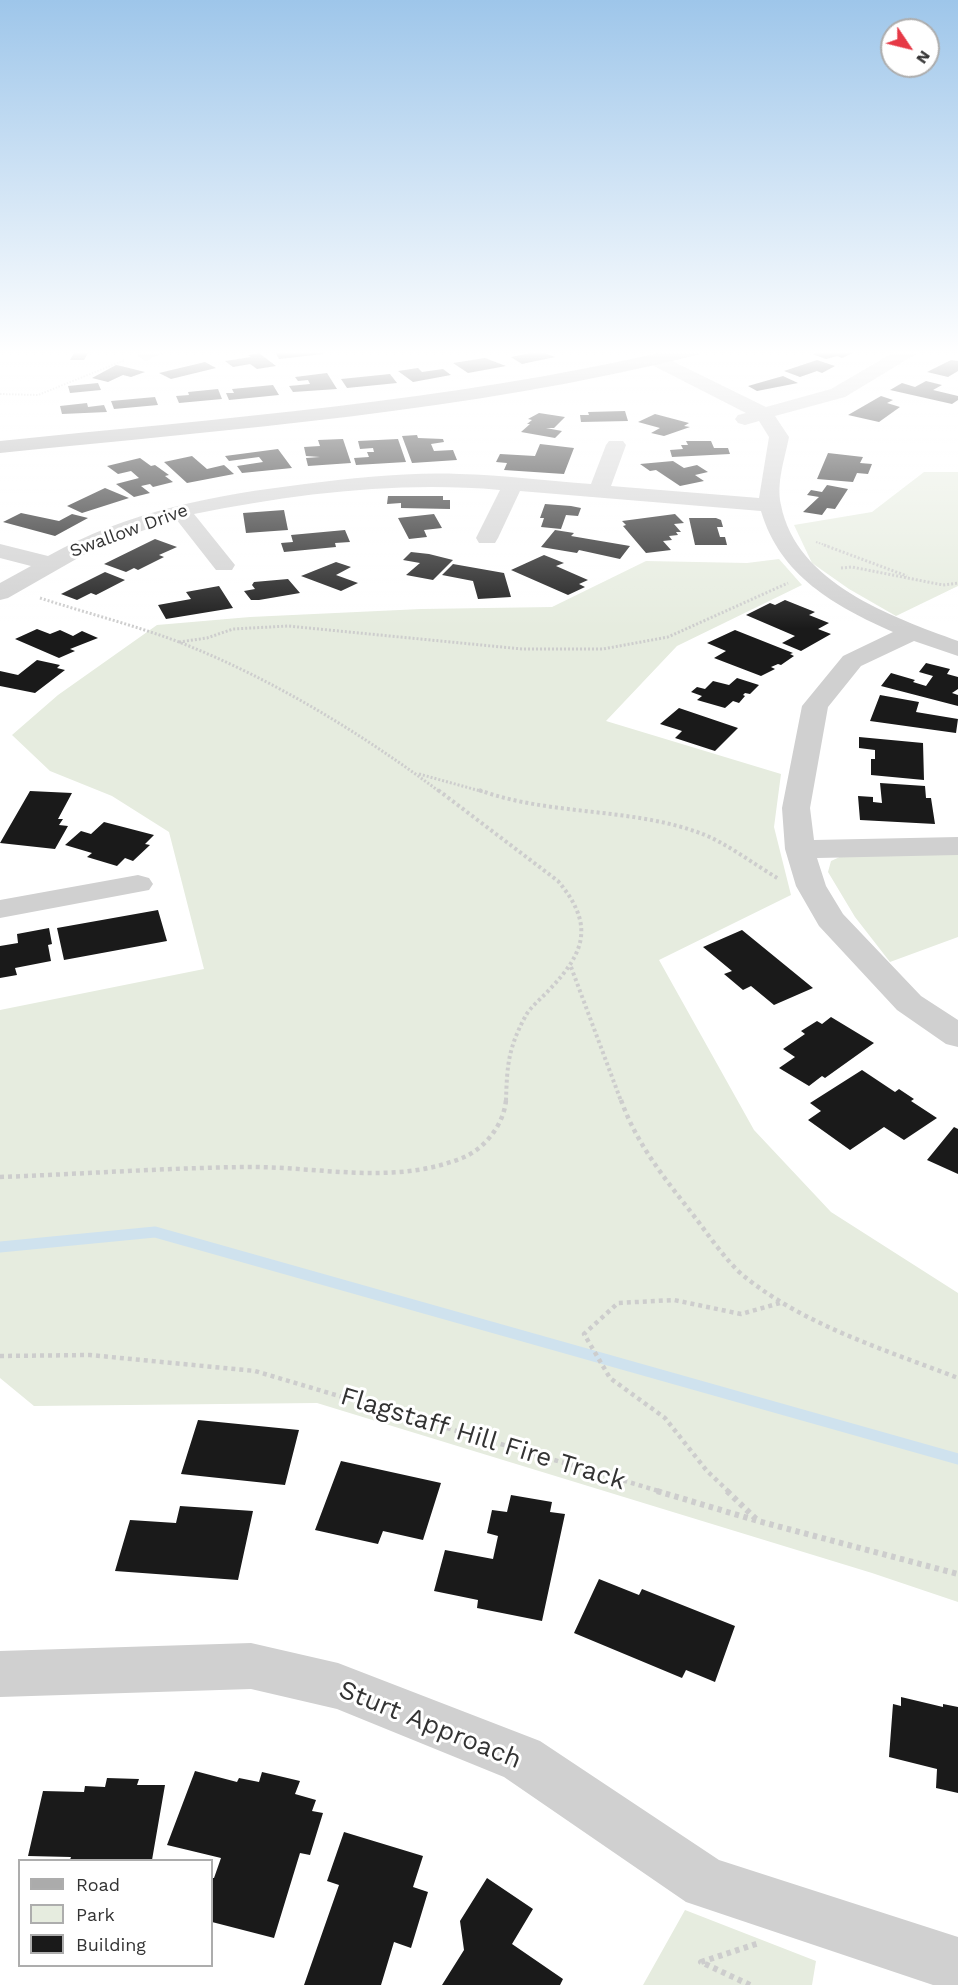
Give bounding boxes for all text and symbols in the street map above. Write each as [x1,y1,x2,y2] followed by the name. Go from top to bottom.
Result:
[880,18,940,78] north arrow
[912,47,935,68] text: N
[67,500,191,562] street label: Swallow Drive
[337,1381,629,1497] street label: Flagstaff Hill Fire Track
[334,1674,526,1776] street label: Sturt Approach
[18,1859,213,1967] legend
[76,1874,120,1895] text: Road
[76,1904,115,1925] text: Park
[76,1934,146,1955] text: Building

